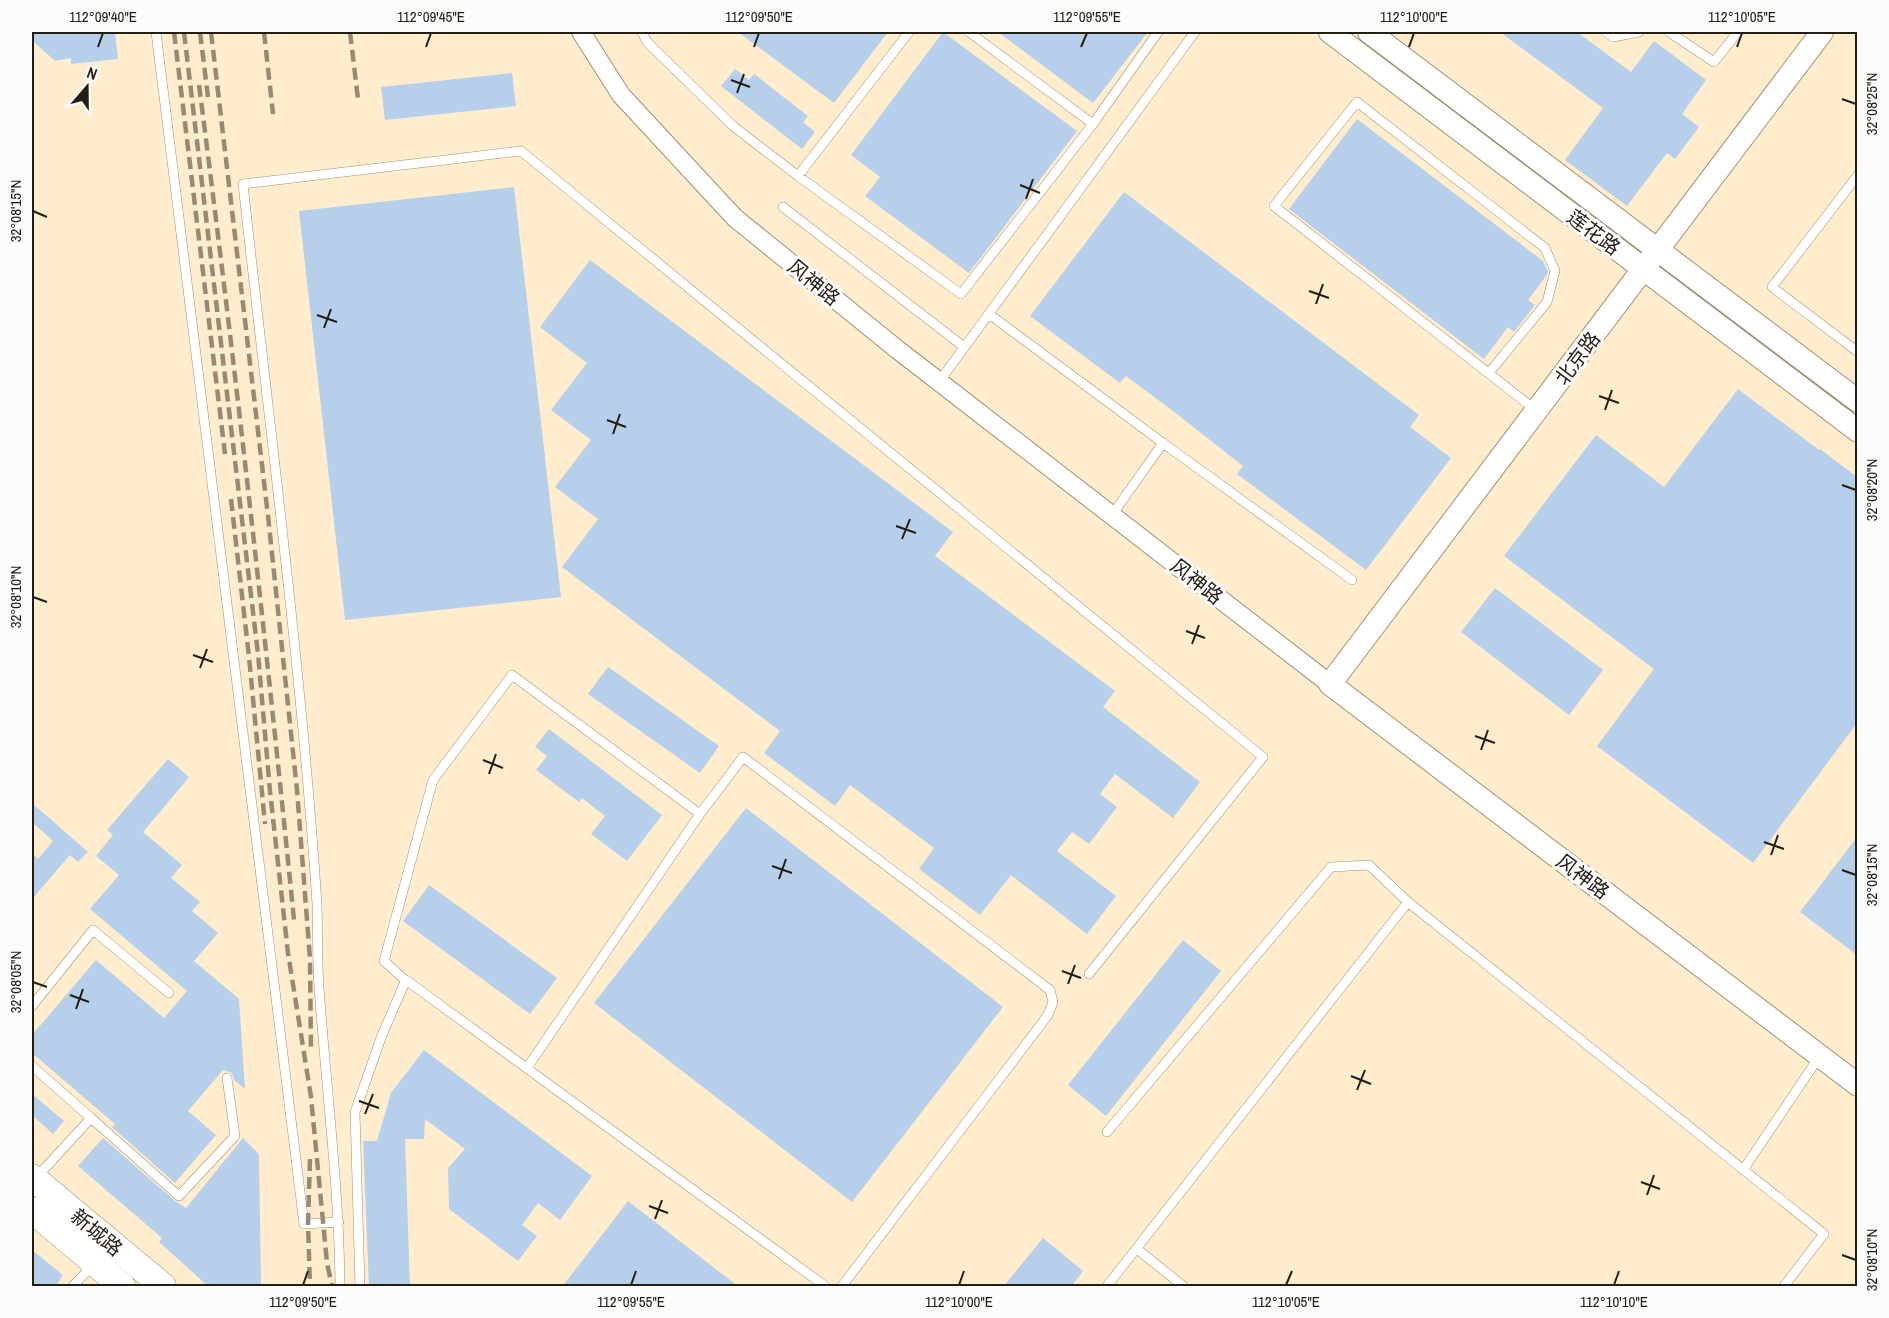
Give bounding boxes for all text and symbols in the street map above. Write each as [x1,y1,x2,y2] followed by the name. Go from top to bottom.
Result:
[69,6,137,27] text: 112°09'40"E
[397,6,465,27] text: 112°09'45"E
[725,6,793,27] text: 112°09'50"E
[1053,6,1121,27] text: 112°09'55"E
[1380,6,1448,27] text: 112°10'00"E
[1708,6,1776,27] text: 112°10'05"E
[57,57,117,117] north arrow
[84,61,100,85] text: N
[1861,73,1882,135] text: 32°08'25"N
[5,180,26,242] text: 32°08'15"N
[1562,203,1626,261] street label: 莲花路
[782,253,846,311] street label: 风神路
[1548,326,1606,390] street label: 北京路
[1861,459,1882,521] text: 32°08'20"N
[1165,552,1229,610] street label: 风神路
[5,566,26,628] text: 32°08'10"N
[1861,844,1882,906] text: 32°08'15"N
[1551,847,1615,905] street label: 风神路
[5,951,26,1013] text: 32°08'05"N
[65,1202,129,1262] street label: 新城路
[1861,1229,1882,1291] text: 32°08'10"N
[269,1291,337,1312] text: 112°09'50"E
[597,1291,665,1312] text: 112°09'55"E
[925,1291,993,1312] text: 112°10'00"E
[1252,1291,1320,1312] text: 112°10'05"E
[1580,1291,1648,1312] text: 112°10'10"E

